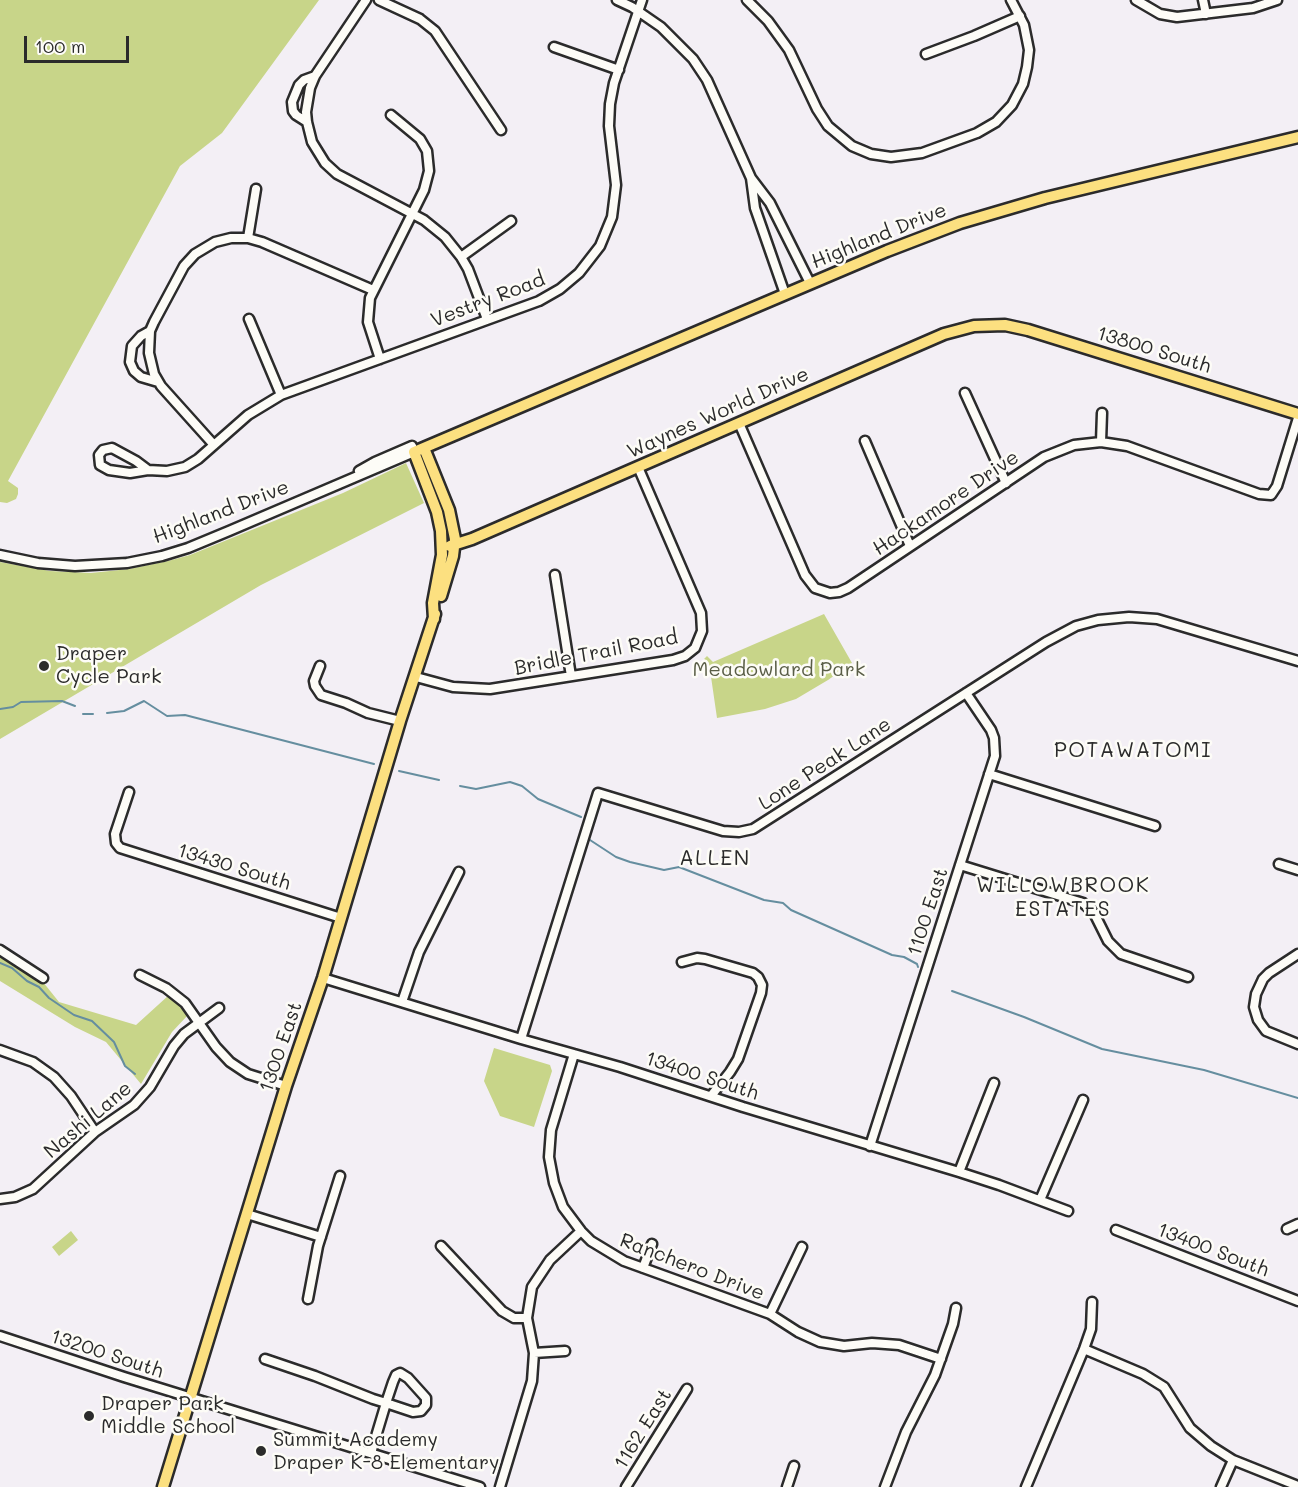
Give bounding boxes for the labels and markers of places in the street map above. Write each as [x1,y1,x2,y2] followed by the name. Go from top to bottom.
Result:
[56,642,162,689] place label: Draper Cycle Park
[37,659,51,673] marker: Draper Cycle Park
[101,1392,235,1439] place label: Draper Park Middle School
[82,1409,96,1423] marker: Draper Park Middle School
[273,1428,499,1475] place label: Summit Academy Draper K-8 Elementary
[254,1444,268,1458] marker: Summit Academy Draper K-8 Elementary

